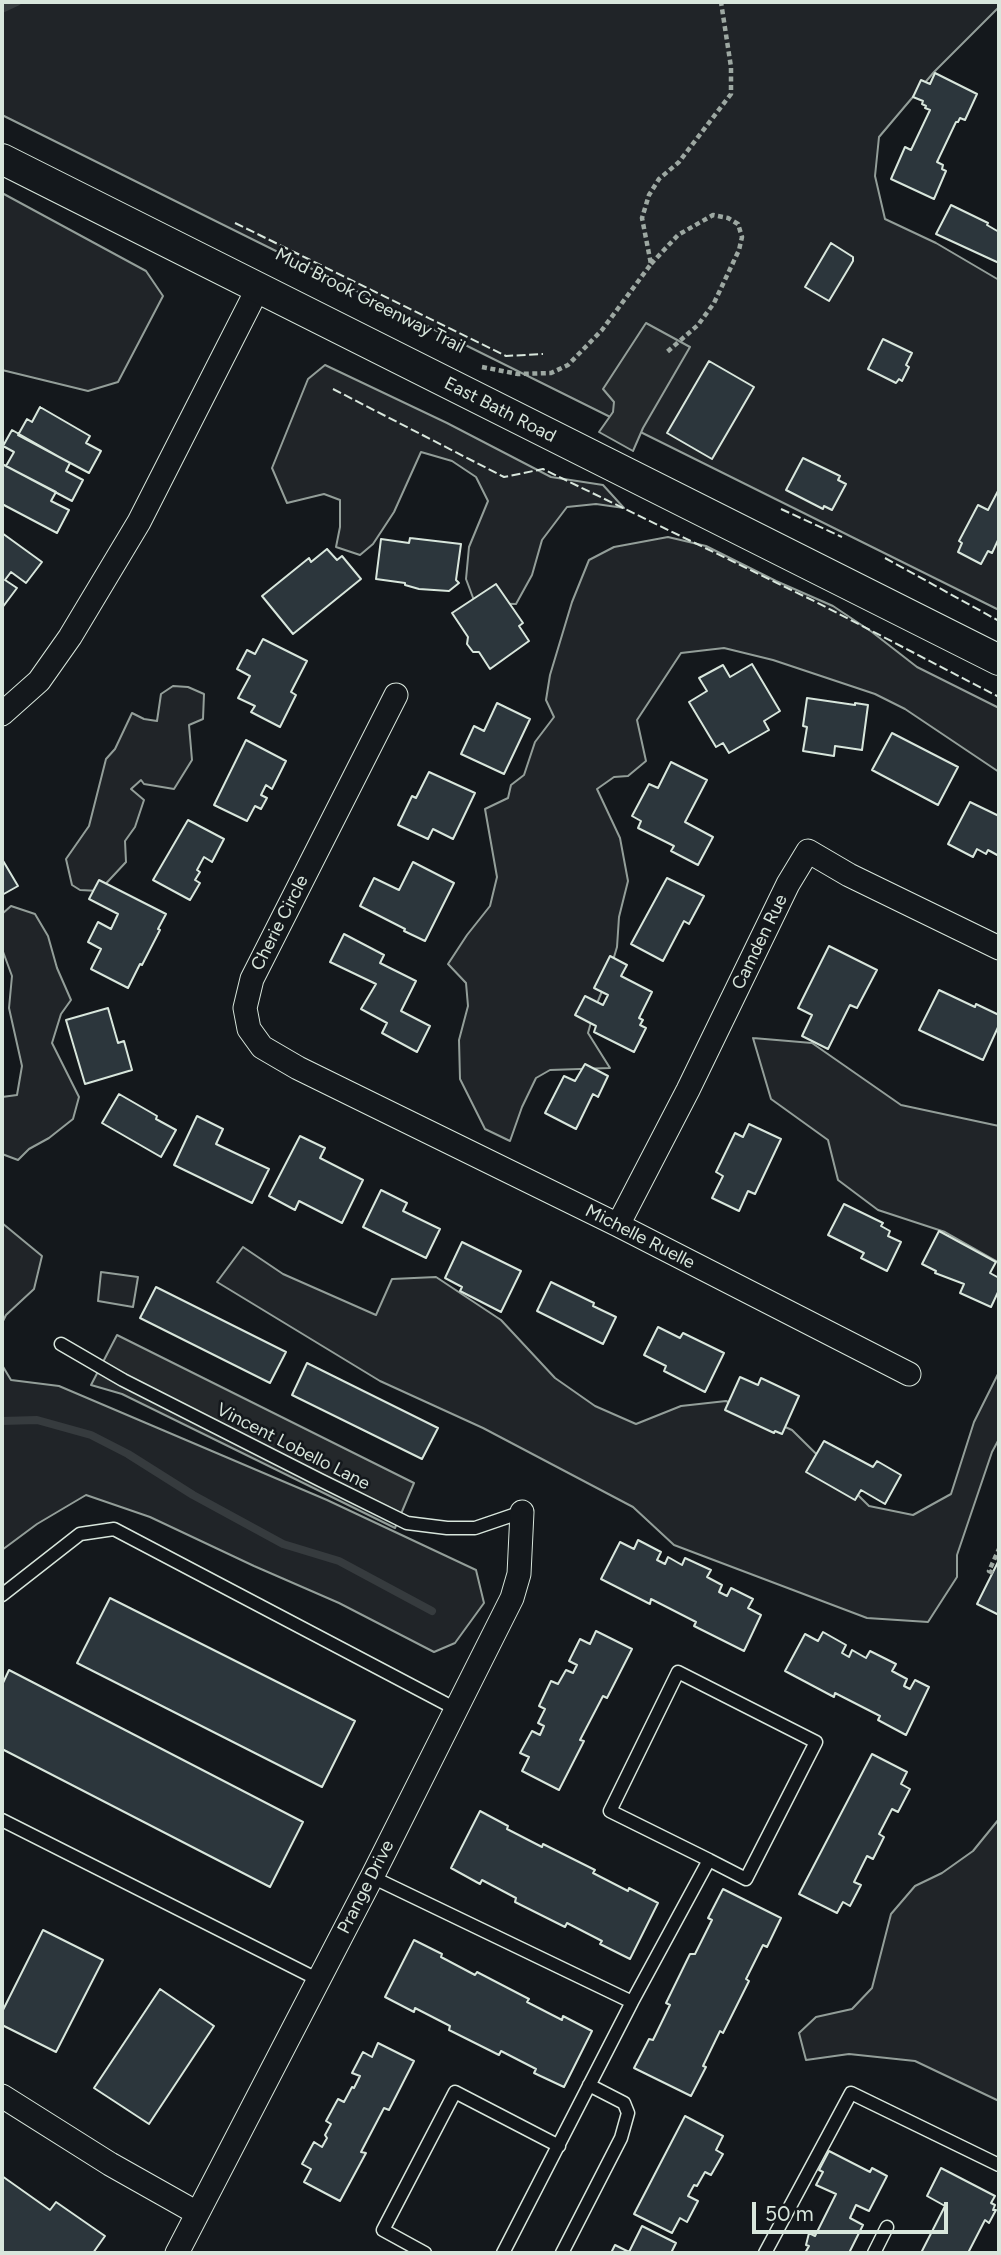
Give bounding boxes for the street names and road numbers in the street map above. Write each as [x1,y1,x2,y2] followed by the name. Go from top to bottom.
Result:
[272,244,468,358] street label: Mud Brook Greenway Trail
[441,373,559,447] street label: East Bath Road
[247,872,313,974] street label: Cherie Circle
[728,891,792,993] street label: Camden Rue
[582,1200,698,1274] street label: Michelle Ruelle
[213,1399,373,1495] street label: Vincent Lobello Lane
[333,1837,399,1937] street label: Prange Drive

